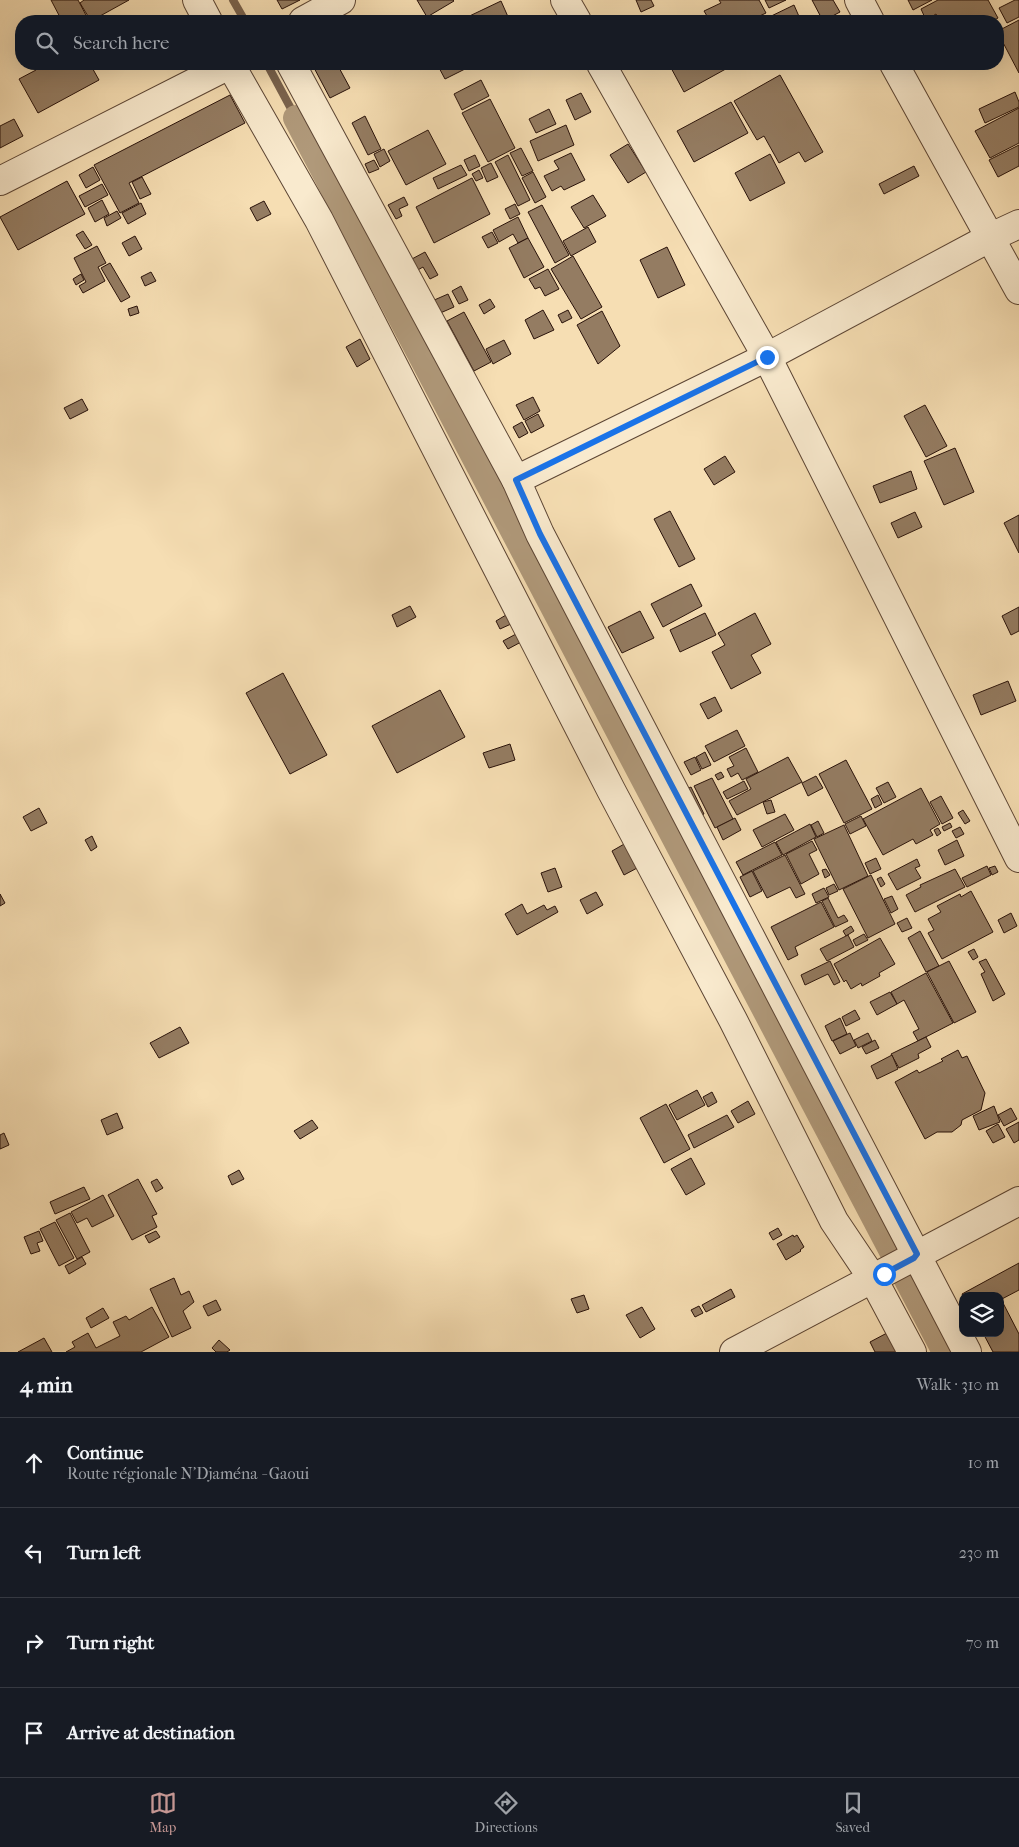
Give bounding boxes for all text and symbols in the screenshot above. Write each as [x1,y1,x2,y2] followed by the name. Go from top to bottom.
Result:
[15,15,1004,70] search box
[33,29,61,57] icon: search
[73,32,169,54] text: Search here
[756,346,779,369] route end
[873,1263,896,1286] route start
[959,1292,1004,1337] map controls
[959,1292,1004,1337] button: layers
[20,1373,73,1397] text: 4 min
[916,1375,999,1394] text: Walk · 310 m
[67,1442,143,1464] text: Continue
[20,1449,48,1477] icon: ahead
[968,1453,999,1472] text: 10 m
[67,1464,309,1483] text: Route régionale N'Djaména - Gaoui
[20,1539,48,1567] icon: left
[67,1542,141,1564] text: Turn left
[959,1543,999,1562] text: 230 m
[20,1629,48,1657] icon: right
[67,1632,154,1654] text: Turn right
[966,1633,999,1652] text: 70 m
[20,1719,48,1747] icon: arrive
[67,1722,235,1744] text: Arrive at destination
[149,1789,177,1836] tab: Map
[475,1789,538,1836] tab: Directions
[835,1789,870,1836] tab: Saved

